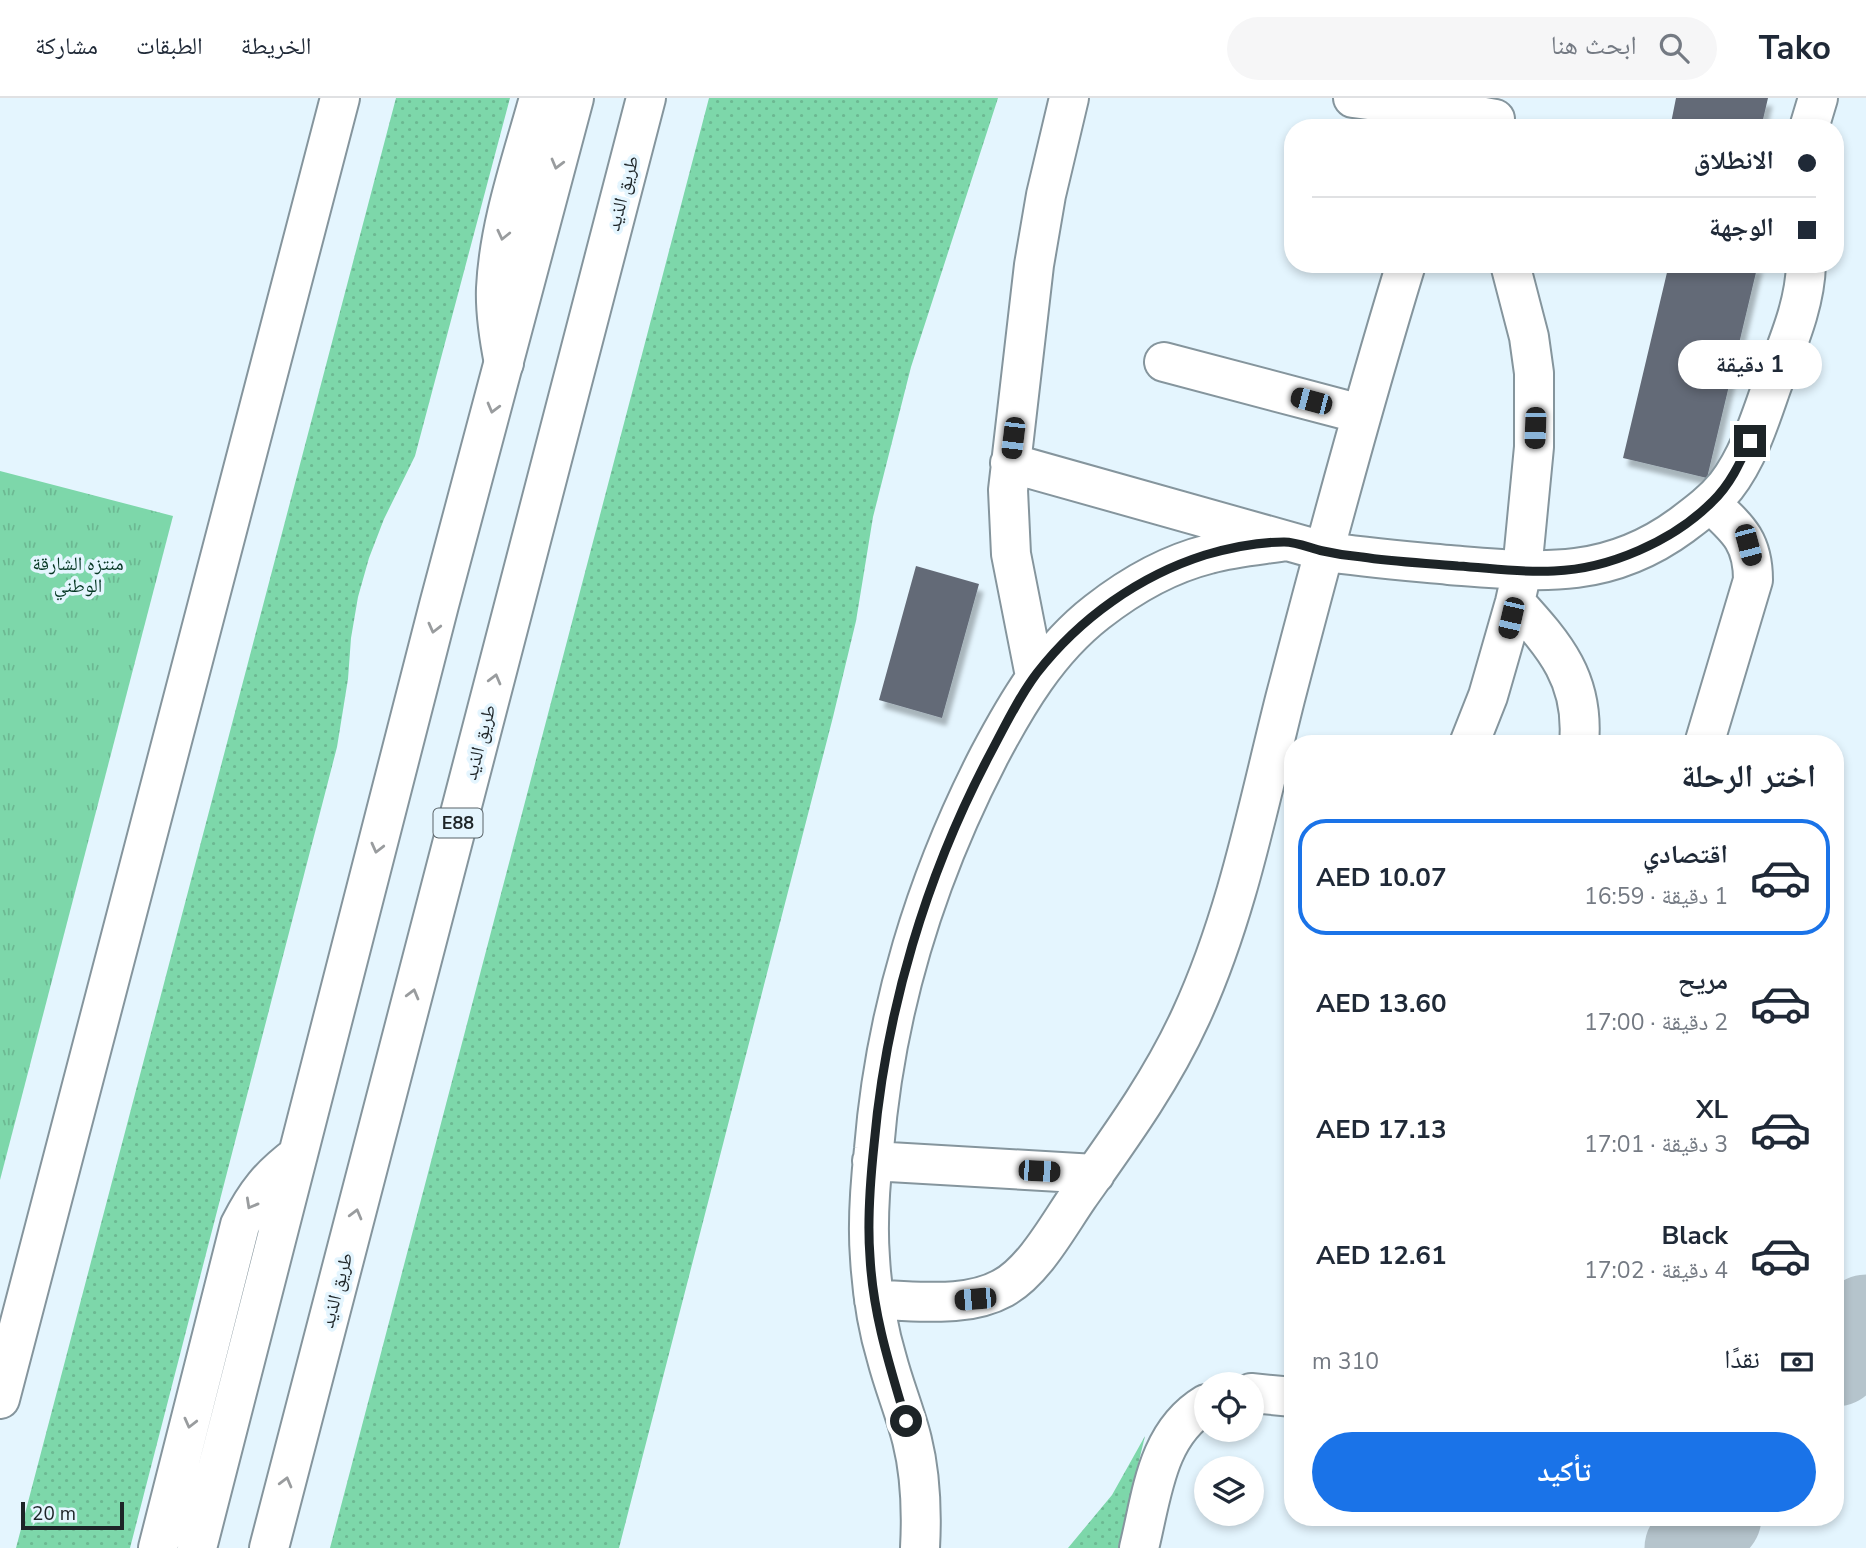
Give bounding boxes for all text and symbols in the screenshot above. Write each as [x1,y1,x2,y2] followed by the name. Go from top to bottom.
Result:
[1227,17,1717,80] search box
[1759,26,1831,71] text: Tako
[1551,28,1637,63] text: ابحث هنا
[1655,29,1693,67] icon: search
[35,30,98,62] text: مشاركة
[136,30,203,62] text: الطبقات
[241,30,311,62] text: الخريطة
[1694,143,1774,178] text: الانطلاق
[600,153,645,234] street label: طريق الذيد
[550,158,565,170] one-way arrow
[1709,210,1774,245] text: الوجهة
[497,229,511,241] one-way arrow
[1678,340,1822,388] callout: 1 دقيقة
[1716,349,1784,380] text: 1 دقيقة
[1288,385,1335,417] car
[487,402,501,414] one-way arrow
[1524,407,1547,449] car
[1001,416,1026,460] car
[1734,425,1766,457] route end
[1733,522,1764,568] car
[32,551,124,601] park label: منتزه الشارقة الوطني
[1497,595,1526,641] car
[428,621,442,633] one-way arrow
[487,673,501,685] one-way arrow
[457,702,502,783] street label: طريق الذيد
[1681,755,1816,798] text: اختر الرحلة
[434,808,482,838] road number: E88
[1643,837,1728,872] text: اقتصادي
[371,842,385,854] one-way arrow
[1749,846,1812,909] icon: car
[1316,860,1447,895] text: AED 10.07
[1584,881,1728,912] text: 1 دقيقة · 16:59
[1678,963,1728,998] text: مريح
[1749,972,1812,1035] icon: car
[1316,986,1447,1021] text: AED 13.60
[405,988,419,1000] one-way arrow
[1584,1007,1728,1038] text: 2 دقيقة · 17:00
[1696,1092,1728,1127] text: XL
[1749,1098,1812,1161] icon: car
[1316,1112,1447,1147] text: AED 17.13
[1584,1129,1728,1160] text: 3 دقيقة · 17:01
[1018,1159,1061,1183] car
[246,1197,260,1209] one-way arrow
[348,1209,362,1221] one-way arrow
[1661,1218,1728,1253] text: Black
[1749,1224,1812,1287] icon: car
[1316,1238,1447,1273] text: AED 12.61
[314,1250,359,1331] street label: طريق الذيد
[1584,1255,1728,1286] text: 4 دقيقة · 17:02
[954,1287,997,1311] car
[1724,1342,1760,1377] text: نقدًا
[1778,1343,1816,1381] icon: cash
[1312,1346,1379,1377] text: 310 m
[1194,1372,1264,1526] map controls
[1194,1372,1264,1442] button: locate
[890,1405,922,1437] route start
[184,1416,198,1428] one-way arrow
[1312,1432,1816,1512] button: تأكيد
[1194,1456,1264,1526] button: layers
[278,1476,292,1488] one-way arrow
[21,1499,124,1531] scale bar
[32,1501,76,1527] text: 20 m

